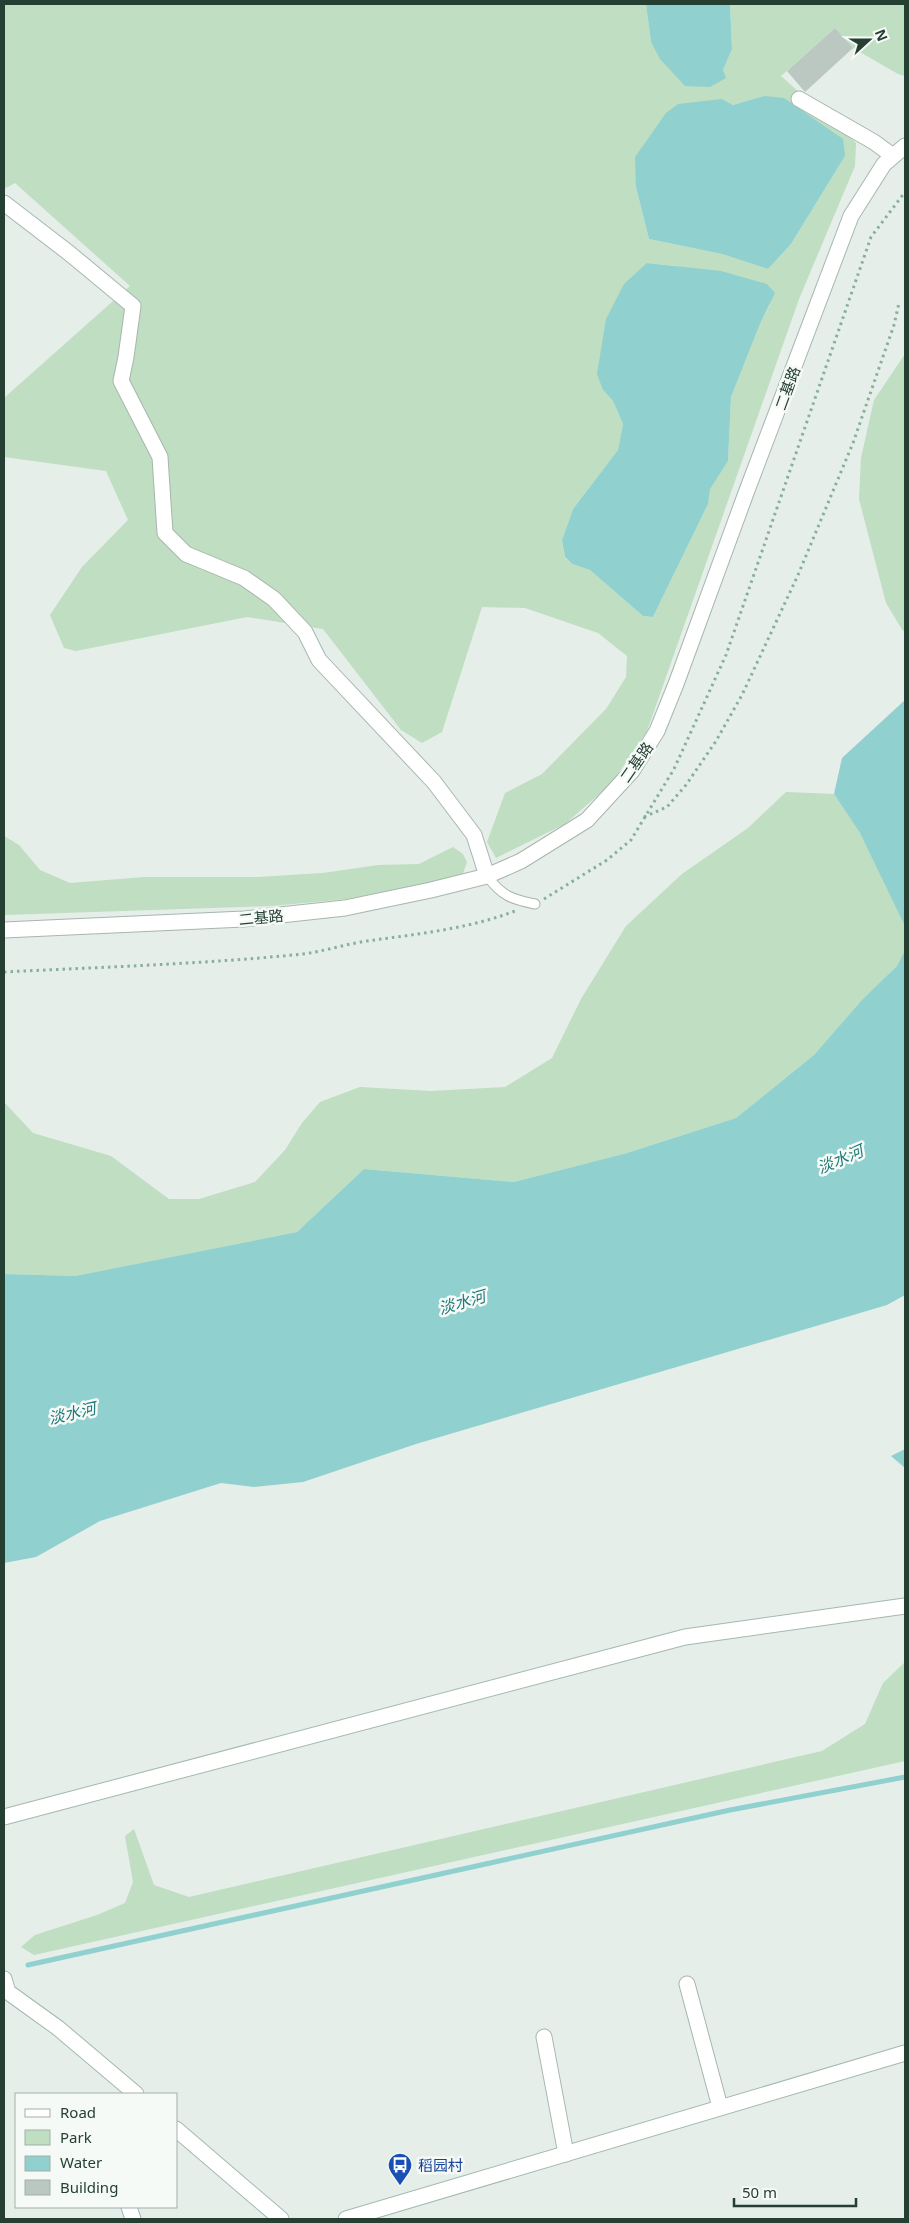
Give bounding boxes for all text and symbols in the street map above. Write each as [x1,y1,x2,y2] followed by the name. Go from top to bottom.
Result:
[844,15,894,65] north arrow
[871,26,893,44] text: N
[770,363,804,413] street label: 二基路
[615,738,657,786] street label: 二基路
[238,905,284,929] street label: 二基路
[814,1138,869,1179] water label: 淡水河
[436,1284,491,1319] water label: 淡水河
[46,1396,101,1429] water label: 淡水河
[15,2093,178,2208] legend
[60,2102,96,2122] text: Road
[60,2127,92,2147] text: Park
[60,2152,102,2172] text: Water
[387,2152,413,2186] bus stop icon: 稻园村
[418,2155,463,2175] place label: 稻园村
[734,2176,856,2208] scale bar
[60,2177,118,2197] text: Building
[742,2182,777,2202] text: 50 m

